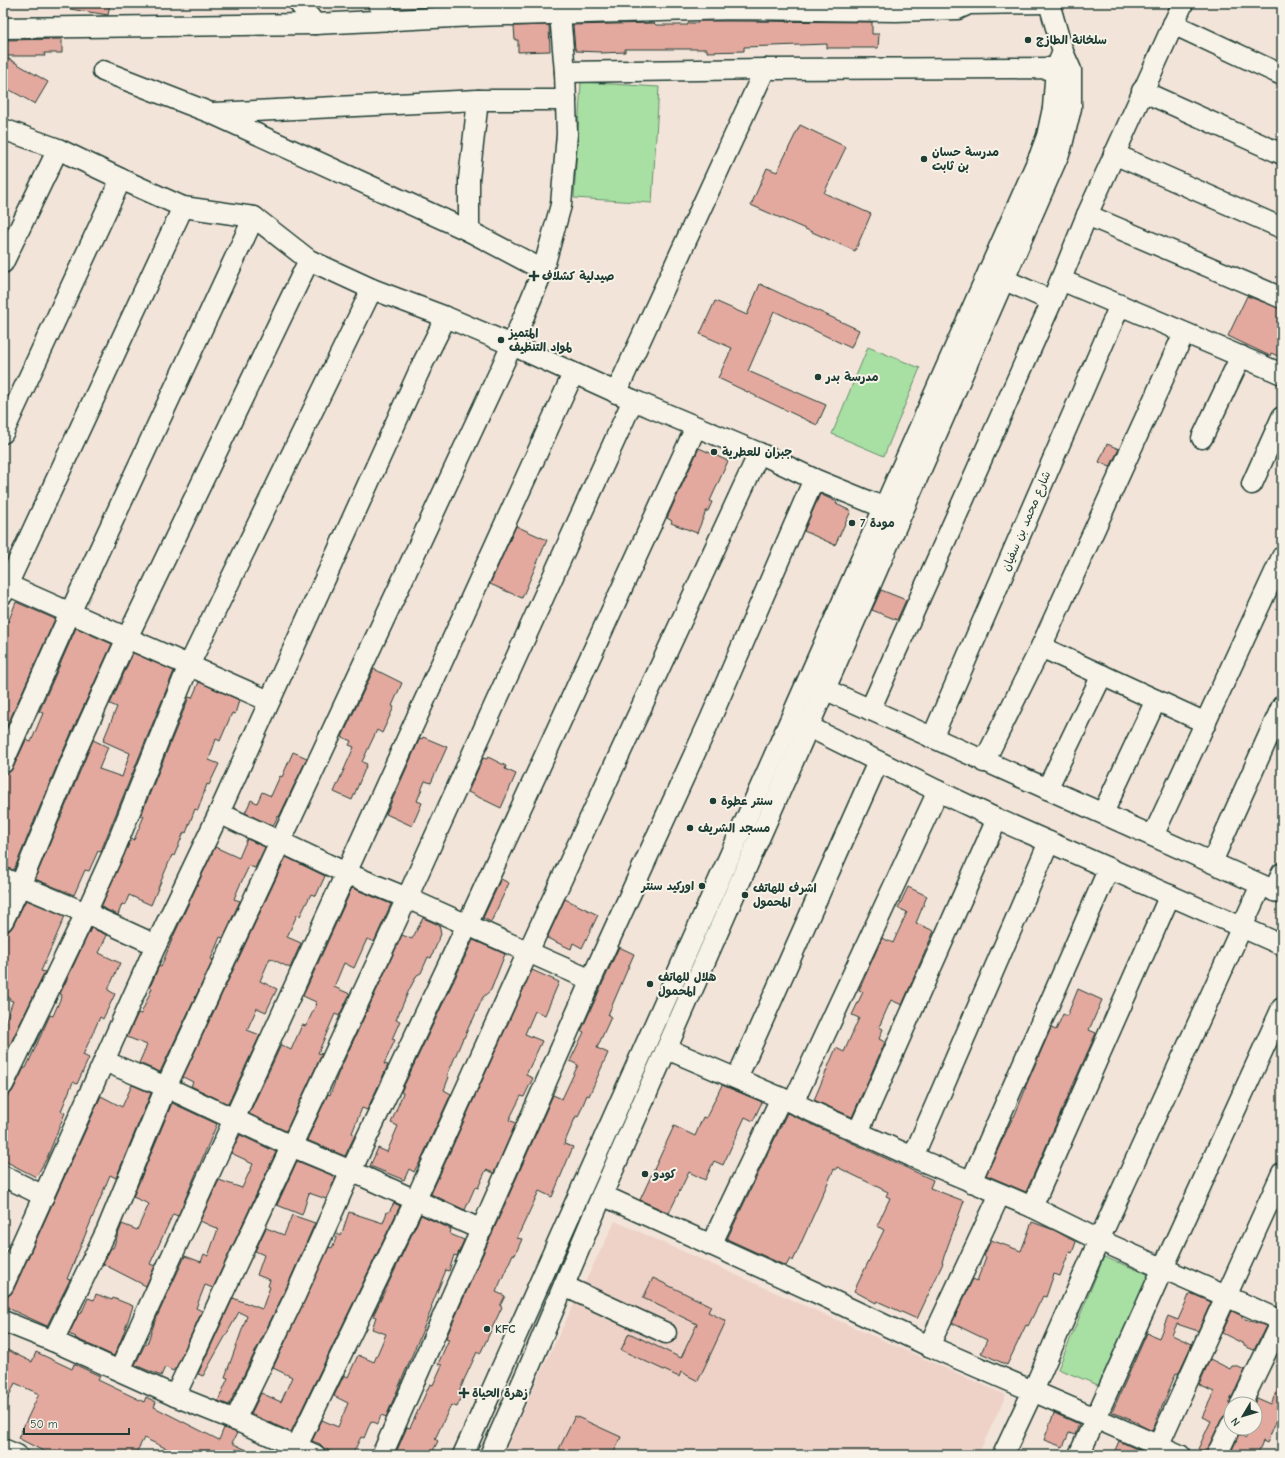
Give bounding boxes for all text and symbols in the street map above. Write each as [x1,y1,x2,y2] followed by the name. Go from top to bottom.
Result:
[1036,33,1107,48] place label: سلخانة الطازج
[1023,35,1033,45] marker: سلخانة الطازج
[932,145,999,173] place label: مدرسة حسان بن ثابت
[919,154,929,164] marker: مدرسة حسان بن ثابت
[542,269,614,283] place label: صيدلية كشلاف
[529,271,539,281] marker: صيدلية كشلاف
[508,326,572,355] place label: المتميز لمواد التنظيف
[496,335,506,345] marker: المتميز لمواد التنظيف
[825,370,879,384] place label: مدرسة بدر
[813,372,823,382] marker: مدرسة بدر
[722,445,792,459] place label: جبران للعطرية
[709,447,719,457] marker: جبران للعطرية
[999,469,1055,574] street label: شارع محمد بن سفيان
[860,516,895,531] place label: مودة 7
[847,518,857,528] marker: مودة 7
[721,794,773,809] place label: سنتر عطوة
[708,796,718,806] marker: سنتر عطوة
[698,821,770,835] place label: مسجد الشريف
[685,823,695,833] marker: مسجد الشريف
[640,879,694,893] place label: اوركيد سنتر
[697,881,707,891] marker: اوركيد سنتر
[753,881,817,910] place label: اشرف للهاتف المحمول
[740,890,750,900] marker: اشرف للهاتف المحمول
[658,970,717,999] place label: هلال للهاتف المحمول
[645,979,655,989] marker: هلال للهاتف المحمول
[652,1167,677,1182] place label: كودو
[640,1169,650,1179] marker: كودو
[495,1322,515,1336] place label: KFC
[482,1324,492,1334] marker: KFC
[472,1386,528,1400] place label: زهرة الحياة
[459,1388,469,1398] marker: زهرة الحياة
[1223,1396,1263,1436] north arrow
[24,1410,129,1436] scale bar
[1228,1415,1243,1429] text: N
[30,1417,58,1431] text: 50 m

